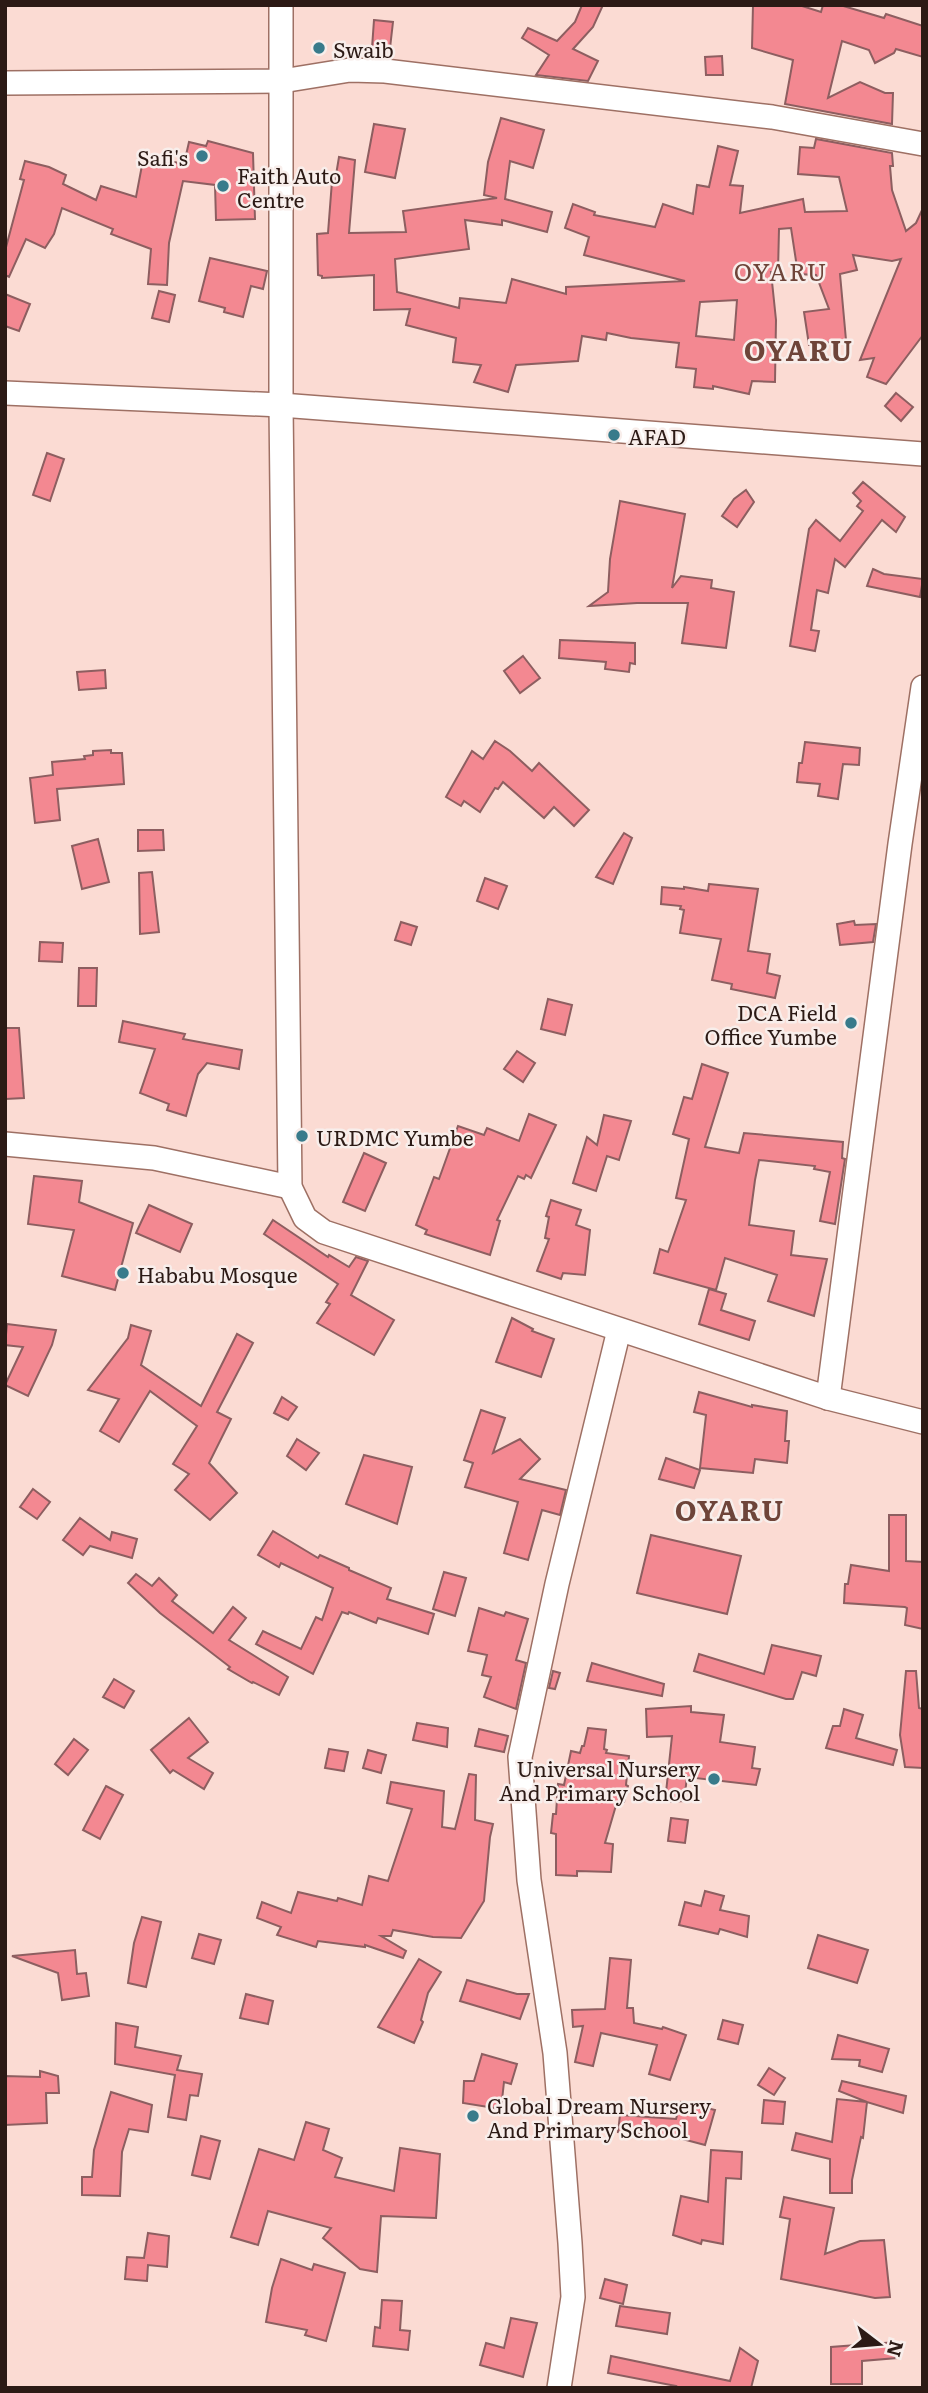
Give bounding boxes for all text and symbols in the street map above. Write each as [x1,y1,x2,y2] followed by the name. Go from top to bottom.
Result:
[333,33,394,64] place label: Swaib
[311,40,327,56] marker: Swaib
[137,141,188,172] place label: Safi's
[194,148,210,164] marker: Safi's
[237,159,341,214] place label: Faith Auto Centre
[215,178,231,194] marker: Faith Auto Centre
[734,253,828,288] district label: OYARU
[744,328,854,370] district label: OYARU
[628,420,686,451] place label: AFAD
[606,427,622,443] marker: AFAD
[705,996,837,1051] place label: DCA Field Office Yumbe
[843,1015,859,1031] marker: DCA Field Office Yumbe
[316,1121,474,1152] place label: URDMC Yumbe
[294,1128,310,1144] marker: URDMC Yumbe
[137,1258,298,1289] place label: Hababu Mosque
[115,1265,131,1281] marker: Hababu Mosque
[675,1488,785,1530] district label: OYARU
[499,1752,701,1807] place label: Universal Nursery And Primary School
[706,1771,722,1787] marker: Universal Nursery And Primary School
[487,2089,712,2144] place label: Global Dream Nursery And Primary School
[465,2108,481,2124] marker: Global Dream Nursery And Primary School
[844,2309,914,2379] north arrow
[881,2337,912,2361] text: N

